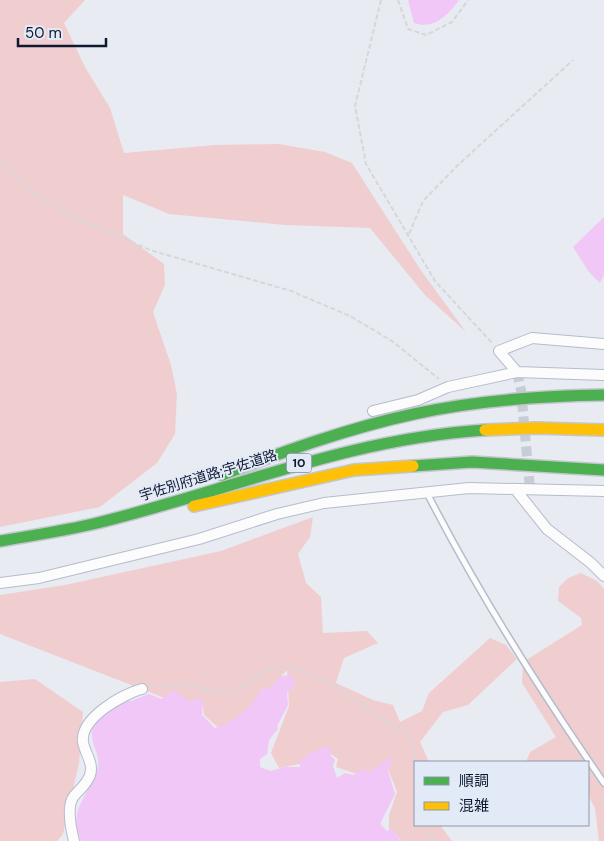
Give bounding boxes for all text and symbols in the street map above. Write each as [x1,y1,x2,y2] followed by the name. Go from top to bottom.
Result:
[18,15,105,47] scale bar
[25,23,62,43] text: 50 m
[137,445,279,505] street label: 宇佐別府道路;宇佐道路
[286,453,312,472] road number: 10
[414,761,589,826] legend
[459,771,489,791] text: 順調
[459,796,489,816] text: 混雑

